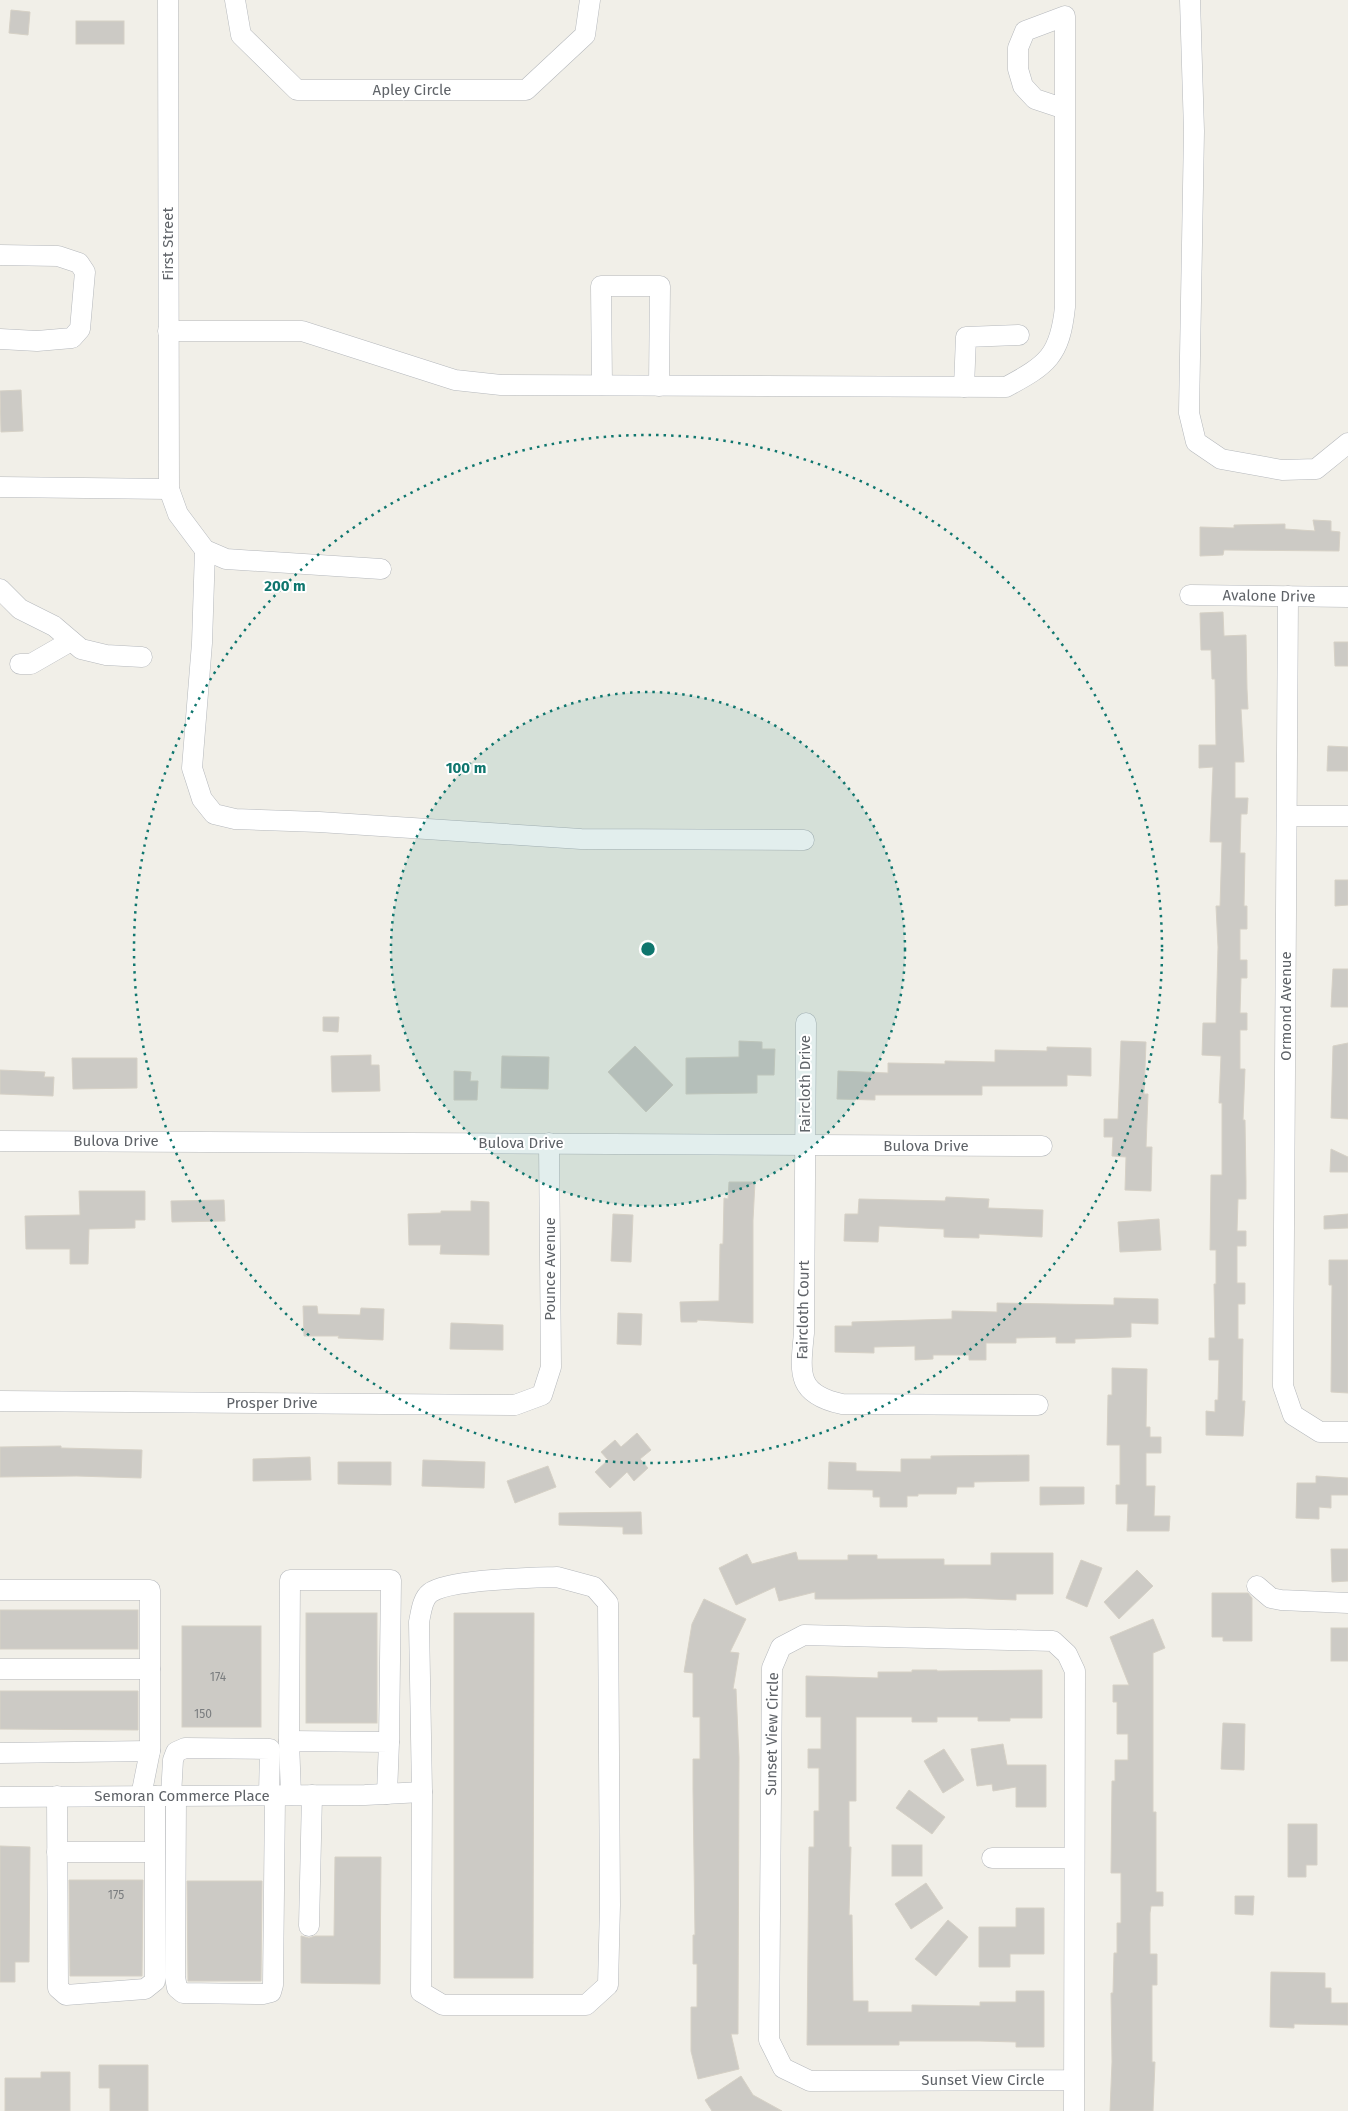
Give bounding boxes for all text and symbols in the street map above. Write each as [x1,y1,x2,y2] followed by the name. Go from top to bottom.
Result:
[373,81,451,99] street label: Apley Circle
[159,207,177,281] street label: First Street
[264,577,306,595] text: 200 m
[1222,586,1316,606] street label: Avalone Drive
[446,759,486,777] text: 100 m
[639,940,657,958] centre of rings
[1277,951,1295,1061] street label: Ormond Avenue
[796,1035,814,1133] street label: Faircloth Drive
[73,1132,159,1150] street label: Bulova Drive
[478,1134,564,1152] street label: Bulova Drive
[883,1137,969,1155] street label: Bulova Drive
[541,1217,559,1321] street label: Pounce Avenue
[793,1260,813,1360] street label: Faircloth Court
[226,1394,318,1412] street label: Prosper Drive
[210,1670,227,1684] house number: 174
[762,1672,782,1796] street label: Sunset View Circle
[194,1707,212,1721] house number: 150
[94,1787,270,1805] street label: Semoran Commerce Place
[108,1888,124,1902] house number: 175
[921,2071,1045,2089] street label: Sunset View Circle

